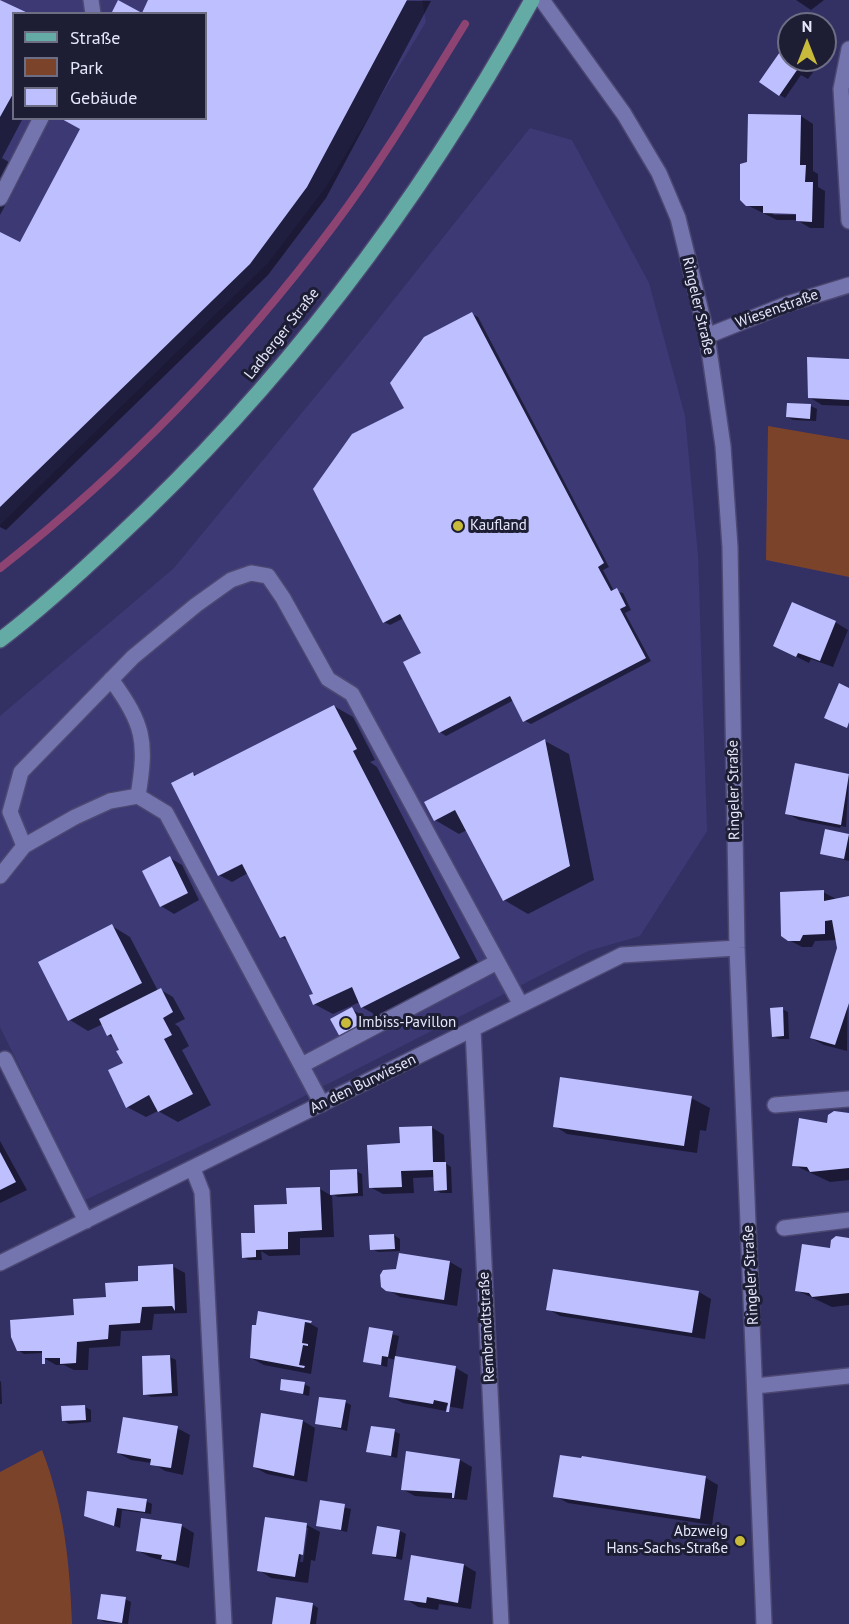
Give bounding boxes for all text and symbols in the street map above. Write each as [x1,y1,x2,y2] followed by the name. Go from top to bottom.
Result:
[12,12,207,120] legend
[777,12,837,72] north arrow
[802,16,812,36] text: N
[70,26,121,49] text: Straße
[70,56,103,79] text: Park
[70,86,137,109] text: Gebäude
[678,255,718,357] street label: Ringeler Straße
[241,285,323,383] street label: Ladberger Straße
[733,286,821,332] street label: Wiesenstraße
[470,517,527,535] place label: Kaufland
[451,519,465,533] marker: Kaufland
[724,740,744,840] street label: Ringeler Straße
[358,1014,456,1032] place label: Imbiss-Pavillon
[339,1016,353,1030] marker: Imbiss-Pavillon
[307,1051,419,1117] street label: An den Burwiesen
[739,1225,763,1325] street label: Ringeler Straße
[475,1271,499,1383] street label: Rembrandtstraße
[606,1523,728,1558] place label: Abzweig Hans-Sachs-Straße
[733,1534,747,1548] marker: Abzweig Hans-Sachs-Straße

